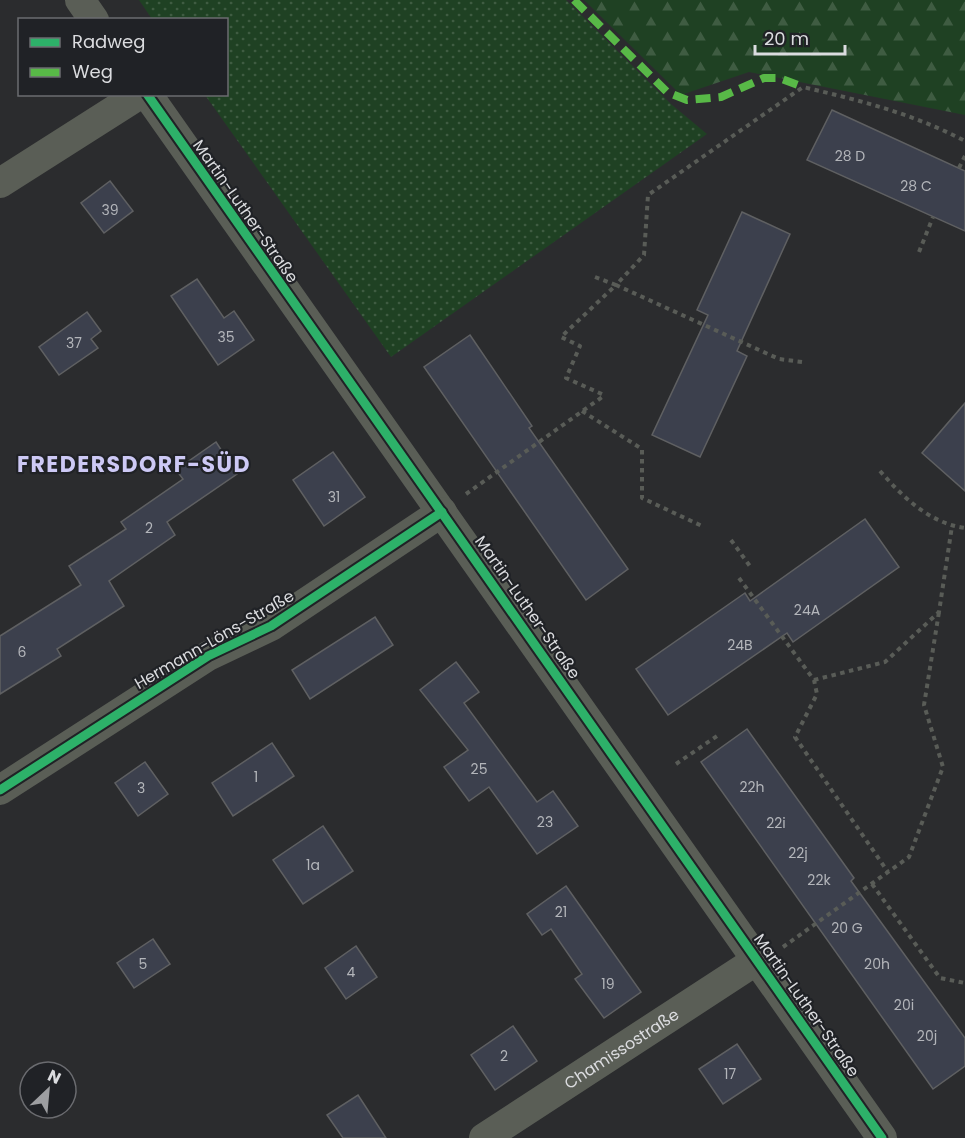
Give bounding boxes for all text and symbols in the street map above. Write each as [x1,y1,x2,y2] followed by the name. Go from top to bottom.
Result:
[18,18,228,96] legend
[755,18,845,56] scale bar
[764,26,809,51] text: 20 m
[72,29,145,54] text: Radweg
[72,59,113,84] text: Weg
[187,135,304,288] street label: Martin-Luther-Straße
[835,146,865,166] house number: 28 D
[900,176,932,196] house number: 28 C
[101,200,119,220] house number: 39
[217,327,235,347] house number: 35
[66,333,82,353] house number: 37
[17,449,251,480] district label: FREDERSDORF-SÜD
[328,487,340,507] house number: 31
[145,518,153,538] house number: 2
[469,531,586,684] street label: Martin-Luther-Straße
[130,584,298,695] street label: Hermann-Löns-Straße
[794,600,820,620] house number: 24A
[727,635,753,655] house number: 24B
[18,642,27,662] house number: 6
[471,759,487,779] house number: 25
[254,767,258,787] house number: 1
[739,777,765,797] house number: 22h
[137,778,145,798] house number: 3
[537,812,553,832] house number: 23
[766,813,786,833] house number: 22i
[788,843,808,863] house number: 22j
[306,855,320,875] house number: 1a
[807,870,831,890] house number: 22k
[555,902,567,922] house number: 21
[831,918,863,938] house number: 20 G
[748,929,865,1082] street label: Martin-Luther-Straße
[139,954,147,974] house number: 5
[864,954,890,974] house number: 20h
[347,962,356,982] house number: 4
[601,974,615,994] house number: 19
[894,995,914,1015] house number: 20i
[560,1003,684,1095] street label: Chamissostraße
[917,1026,937,1046] house number: 20j
[500,1046,508,1066] house number: 2
[18,1060,78,1120] north arrow
[44,1064,65,1090] text: N
[724,1064,736,1084] house number: 17

